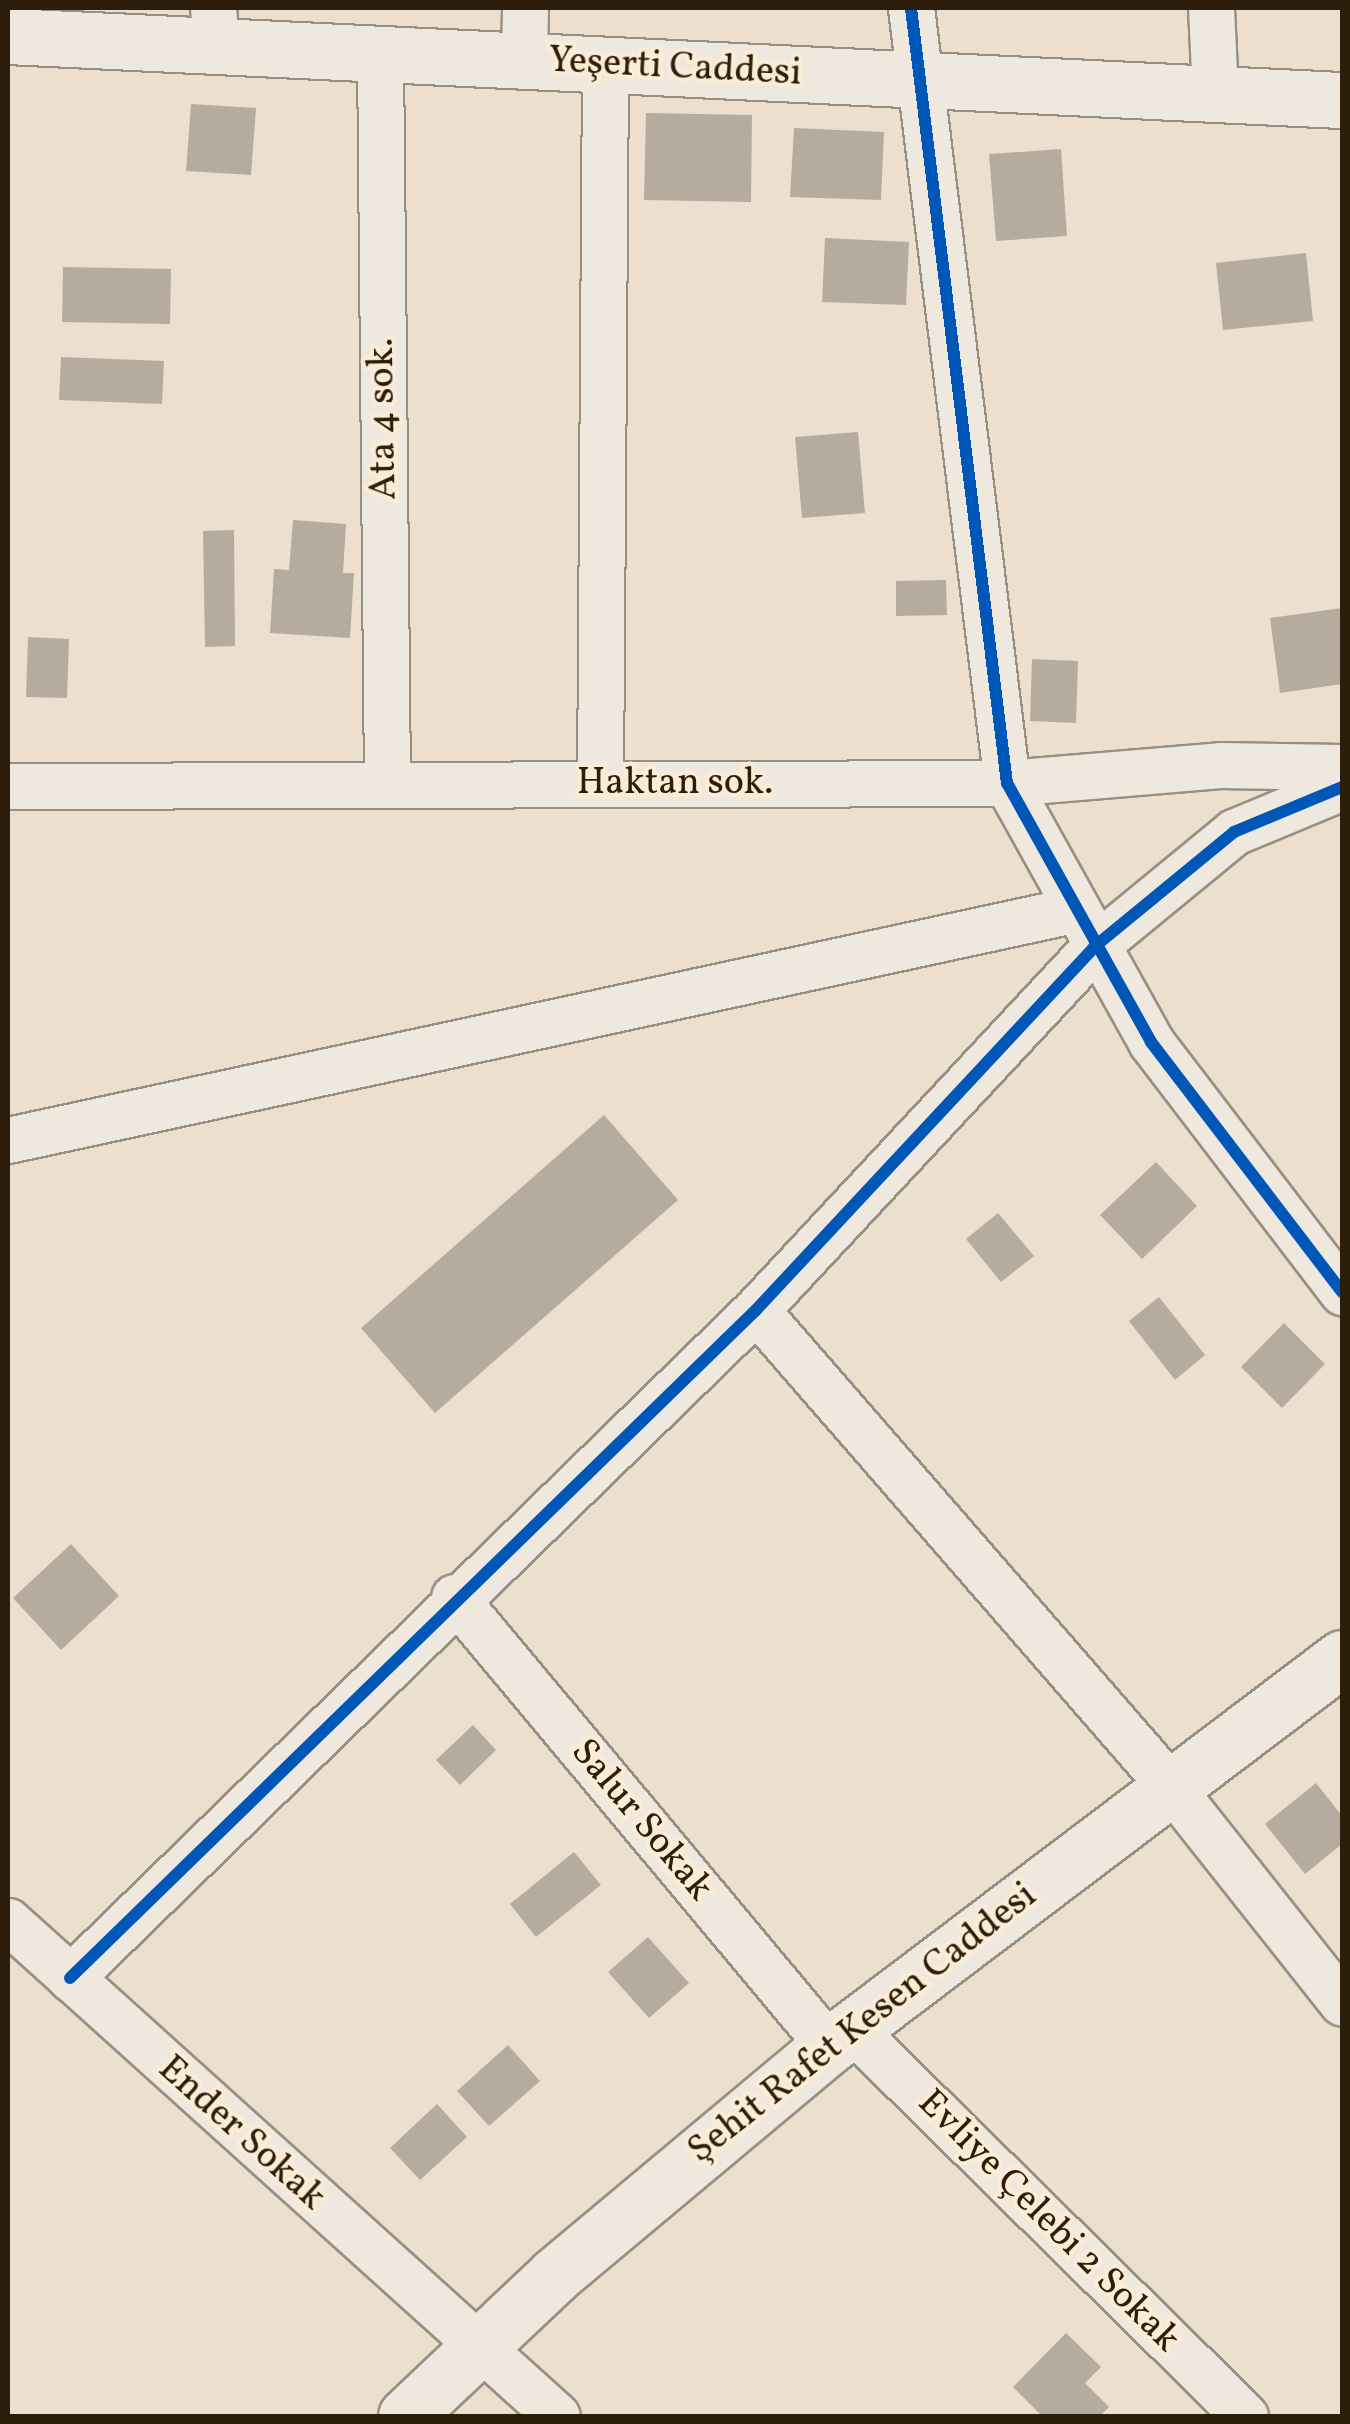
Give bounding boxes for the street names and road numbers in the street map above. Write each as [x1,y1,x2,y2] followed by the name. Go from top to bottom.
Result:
[547,39,803,97] street label: Yeşerti Caddesi
[360,338,408,500] street label: Ata 4 sok.
[577,761,773,807] street label: Haktan sok.
[560,1731,722,1911] street label: Salur Sokak
[680,1874,1046,2174] street label: Şehit Rafet Kesen Caddesi
[148,2047,334,2221] street label: Ender Sokak
[907,2081,1189,2363] street label: Evliye Çelebi 2 Sokak

